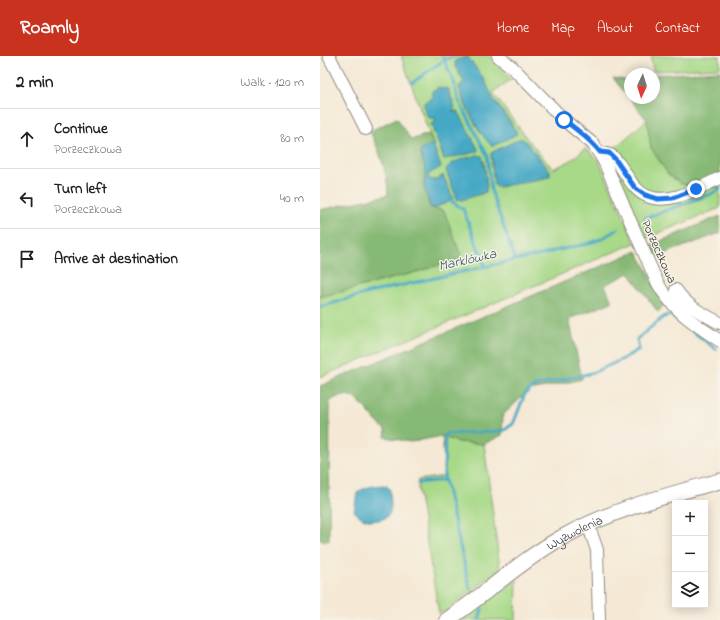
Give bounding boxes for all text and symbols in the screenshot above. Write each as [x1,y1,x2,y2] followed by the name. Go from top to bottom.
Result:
[20,15,79,42] text: Roamly
[497,18,529,39] text: Home
[551,18,575,39] text: Map
[597,18,633,39] text: About
[655,18,700,39] text: Contact
[624,68,660,104] north arrow
[16,70,53,95] text: 2 min
[240,73,304,92] text: Walk · 120 m
[555,111,573,129] route start
[54,118,108,140] text: Continue
[16,128,38,150] icon: ahead
[280,129,304,148] text: 80 m
[54,140,122,159] text: Porzeczkowa
[54,178,107,200] text: Turn left
[687,180,705,198] route end
[16,188,38,210] icon: left
[280,189,304,208] text: 40 m
[54,200,122,219] text: Porzeczkowa
[636,217,681,287] street label: Porzeczkowa
[436,244,499,277] water label: Marklówka
[16,248,38,270] icon: arrive
[54,248,178,270] text: Arrive at destination
[672,500,708,608] map controls
[672,500,708,536] button: +
[543,511,606,556] street label: Wyzwolenia
[672,536,708,572] button: −
[672,572,708,608] button: layers

